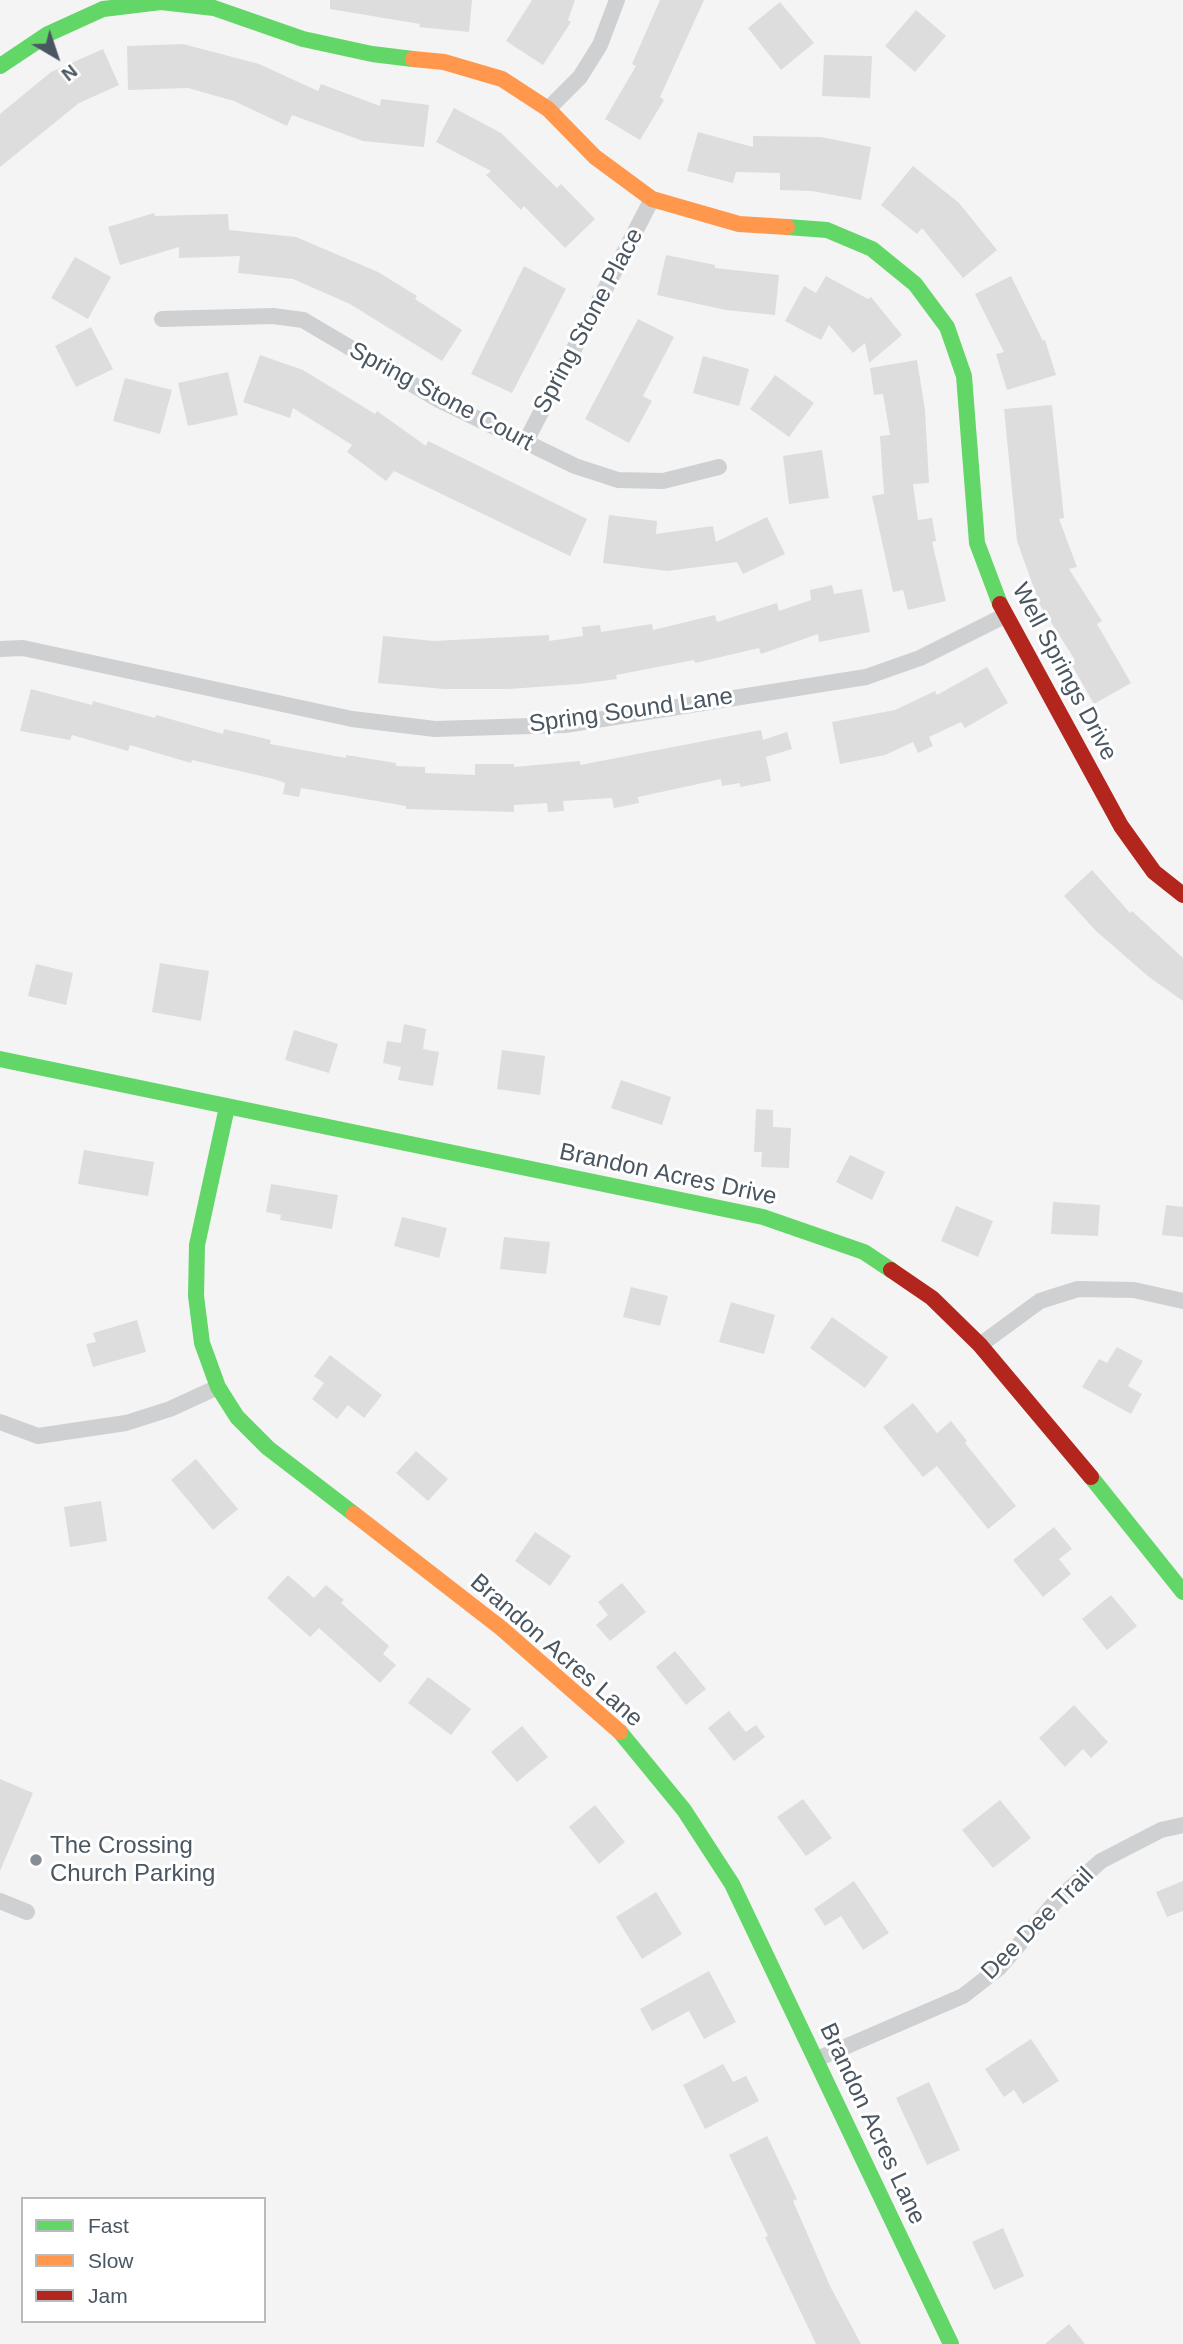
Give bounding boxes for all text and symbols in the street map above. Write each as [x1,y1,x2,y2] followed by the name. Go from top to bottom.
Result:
[21,21,91,91] north arrow
[58,60,81,85] text: N
[528,224,650,418] street label: Spring Stone Place
[344,336,538,458] street label: Spring Stone Court
[1005,578,1123,766] street label: Well Springs Drive
[527,682,735,740] street label: Spring Sound Lane
[557,1138,779,1212] street label: Brandon Acres Drive
[464,1568,648,1734] street label: Brandon Acres Lane
[50,1832,215,1888] place label: The Crossing Church Parking
[28,1852,44,1868] marker: The Crossing Church Parking
[976,1862,1100,1986] street label: Dee Dee Trail
[813,2019,931,2229] street label: Brandon Acres Lane
[21,2197,266,2323] legend
[88,2214,129,2237] text: Fast
[88,2249,134,2272] text: Slow
[88,2284,128,2307] text: Jam

